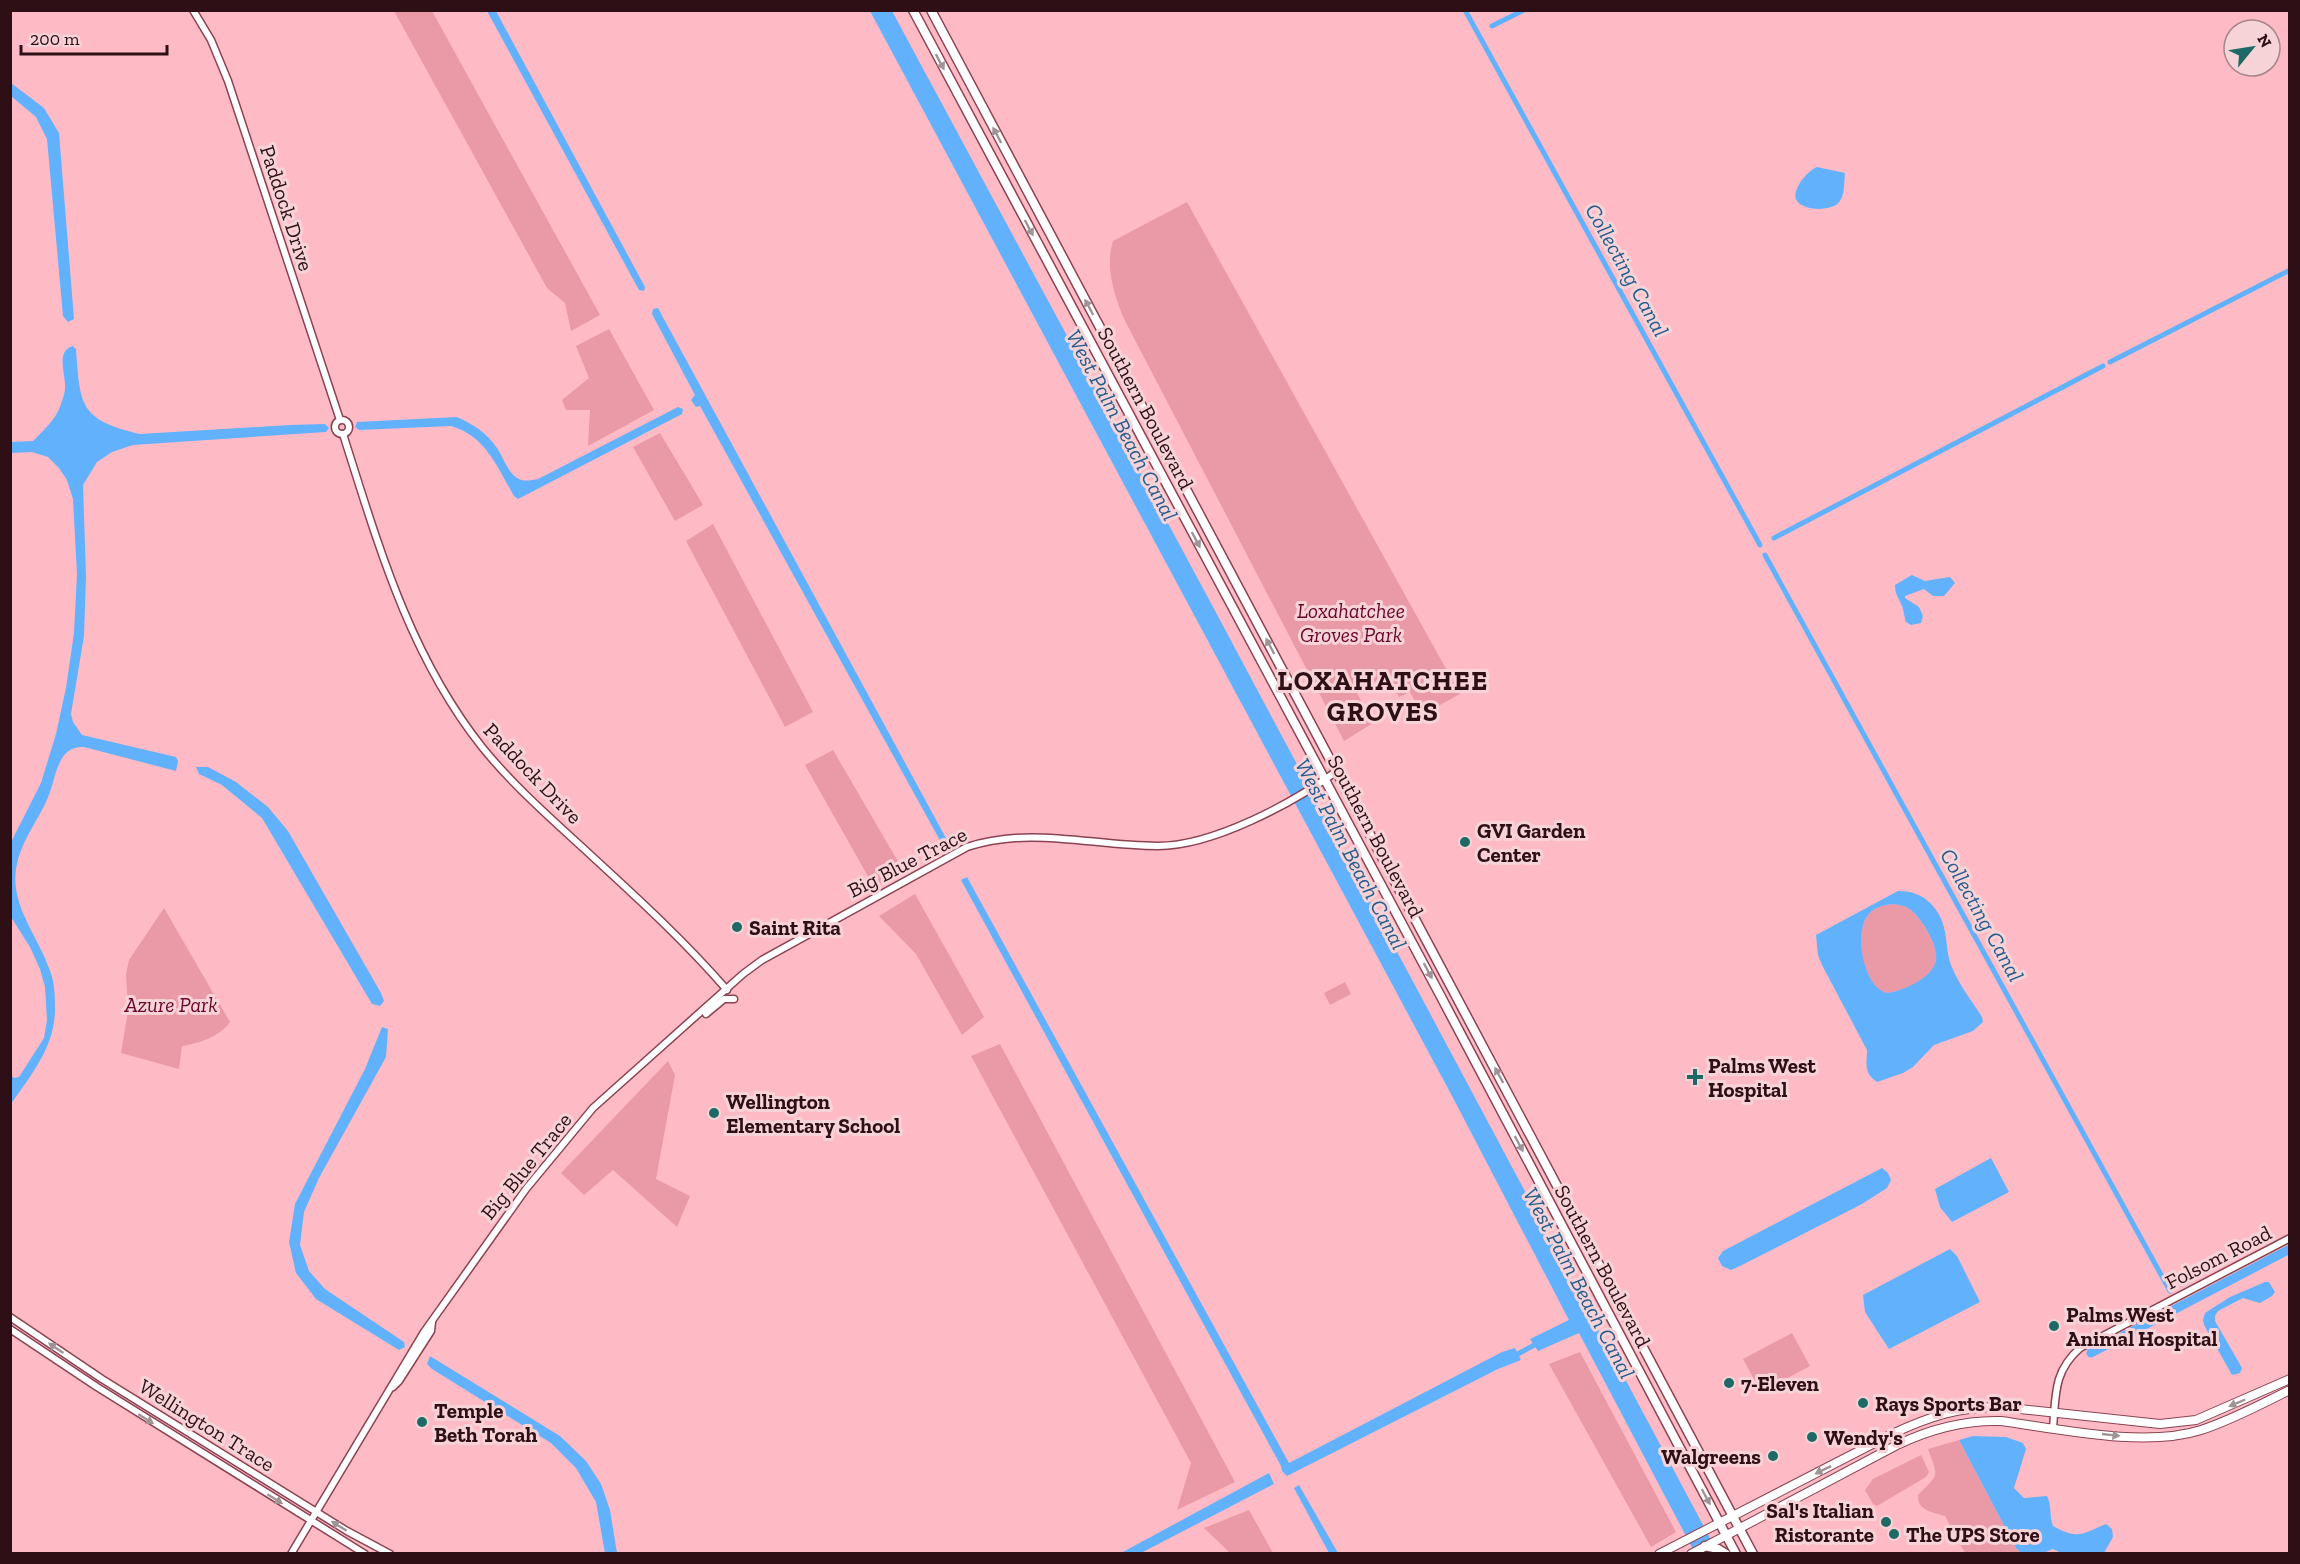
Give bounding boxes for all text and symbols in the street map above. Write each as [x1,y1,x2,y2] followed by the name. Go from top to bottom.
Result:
[21,18,166,56] scale bar
[2222,18,2282,78] north arrow
[30,28,80,50] text: 200 m
[2253,31,2276,51] text: N
[935,54,945,71] one-way arrow
[992,126,1002,143] one-way arrow
[255,142,319,274] street label: Paddock Drive
[1579,199,1675,341] water label: Collecting Canal
[1024,220,1034,237] one-way arrow
[1084,298,1094,315] one-way arrow
[1093,323,1200,494] street label: Southern Boulevard
[1060,325,1184,525] water label: West Palm Beach Canal
[1191,532,1201,549] one-way arrow
[1297,598,1405,647] park label: Loxahatchee Groves Park
[1265,637,1275,654] one-way arrow
[1277,665,1489,728] district label: LOXAHATCHEE GROVES
[479,717,587,829] street label: Paddock Drive
[1323,751,1430,922] street label: Southern Boulevard
[1289,754,1413,954] water label: West Palm Beach Canal
[1477,818,1586,867] place label: GVI Garden Center
[843,821,971,903] street label: Big Blue Trace
[1458,835,1472,849] marker: GVI Garden Center
[1934,844,2030,986] water label: Collecting Canal
[749,915,841,940] place label: Saint Rita
[730,920,744,934] marker: Saint Rita
[1423,963,1433,980] one-way arrow
[123,992,218,1017] park label: Azure Park
[1708,1053,1817,1102] place label: Palms West Hospital
[1494,1066,1504,1083] one-way arrow
[1686,1068,1704,1086] marker: Palms West Hospital
[726,1089,900,1138] place label: Wellington Elementary School
[707,1106,721,1120] marker: Wellington Elementary School
[475,1107,577,1224] street label: Big Blue Trace
[1514,1135,1523,1152] one-way arrow
[1550,1181,1657,1352] street label: Southern Boulevard
[1517,1183,1641,1383] water label: West Palm Beach Canal
[2161,1219,2276,1294] street label: Folsom Road
[2066,1302,2218,1351] place label: Palms West Animal Hospital
[2047,1319,2061,1333] marker: Palms West Animal Hospital
[49,1342,65,1354] one-way arrow
[1741,1371,1820,1396] place label: 7-Eleven
[135,1373,280,1477] street label: Wellington Trace
[1722,1376,1736,1390] marker: 7-Eleven
[1875,1391,2022,1416] place label: Rays Sports Bar
[1856,1396,1870,1410] marker: Rays Sports Bar
[434,1398,538,1447] place label: Temple Beth Torah
[2227,1398,2245,1408] one-way arrow
[138,1413,154,1424] one-way arrow
[415,1415,429,1429] marker: Temple Beth Torah
[1824,1425,1903,1450] place label: Wendy's
[1805,1430,1819,1444] marker: Wendy's
[2102,1430,2121,1440] one-way arrow
[1661,1444,1761,1469] place label: Walgreens
[1766,1449,1780,1463] marker: Walgreens
[1814,1465,1831,1474] one-way arrow
[1701,1488,1711,1505] one-way arrow
[267,1494,283,1505] one-way arrow
[1766,1498,1875,1547] place label: Sal's Italian Ristorante
[1879,1515,1893,1529] marker: Sal's Italian Ristorante
[330,1520,347,1531] one-way arrow
[1906,1522,2040,1547] place label: The UPS Store
[1887,1527,1901,1541] marker: The UPS Store

